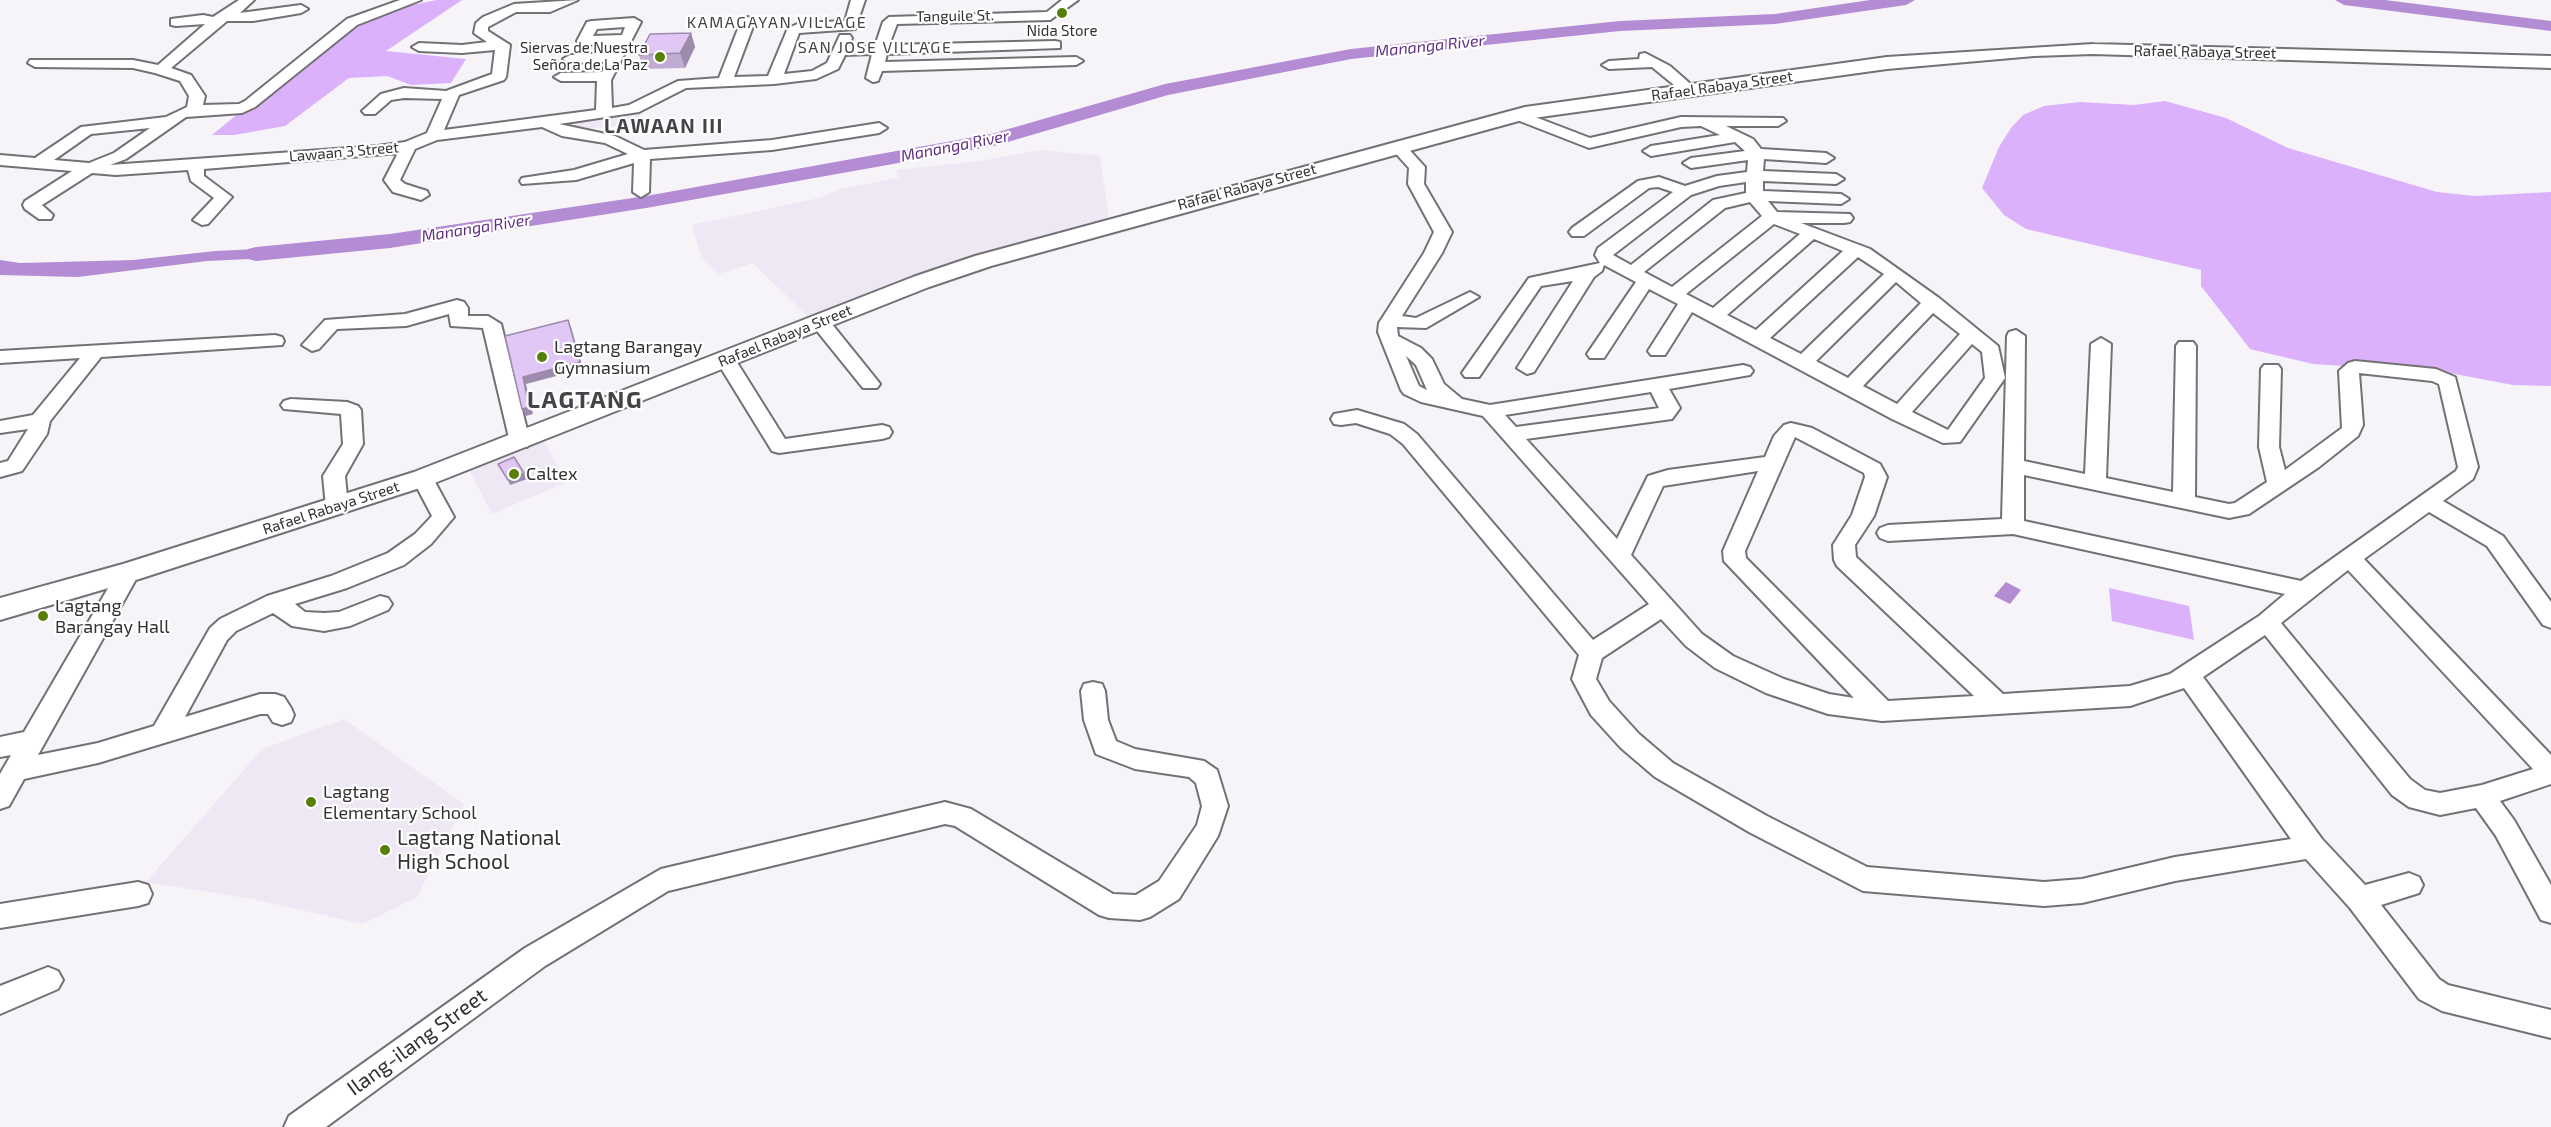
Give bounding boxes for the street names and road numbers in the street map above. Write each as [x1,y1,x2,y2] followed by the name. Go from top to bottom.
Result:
[916,6,994,26] street label: Tanguile St.
[2133,42,2277,62] street label: Rafael Rabaya Street
[1650,67,1794,105] street label: Rafael Rabaya Street
[288,138,400,166] street label: Lawaan 3 Street
[1176,160,1318,214] street label: Rafael Rabaya Street
[715,301,855,371] street label: Rafael Rabaya Street
[260,477,402,539] street label: Rafael Rabaya Street
[342,983,492,1101] street label: Ilang-ilang Street

